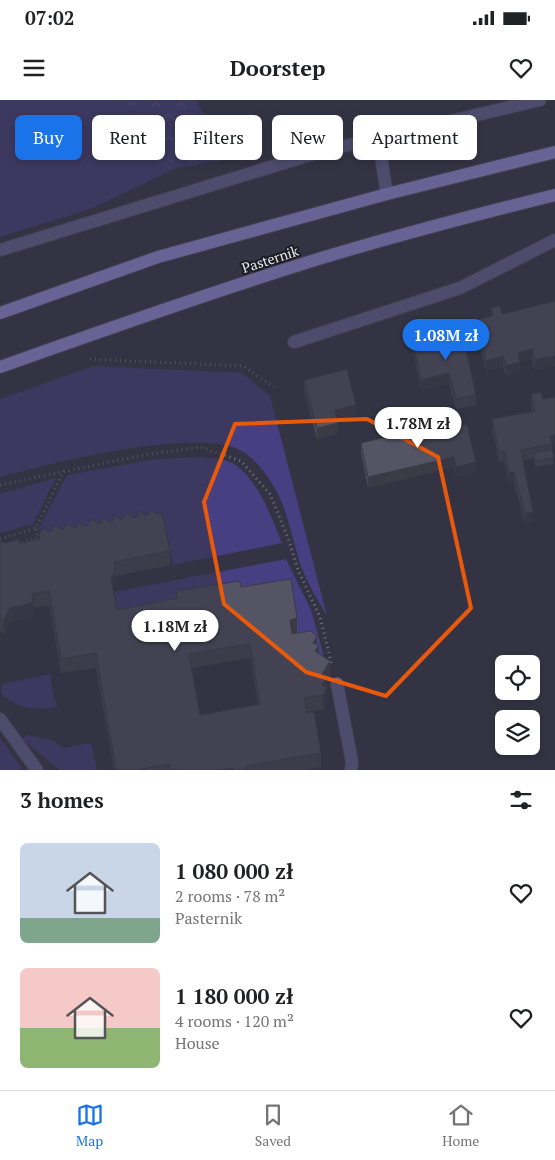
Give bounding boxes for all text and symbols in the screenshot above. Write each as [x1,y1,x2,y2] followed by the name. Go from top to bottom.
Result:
[25,5,74,30] text: 07:02
[230,53,325,82] text: Doorstep
[20,54,48,82] icon: menu
[507,54,535,82] icon: heart
[15,115,82,160] chip: Buy
[92,115,165,160] chip: Rent
[175,115,262,160] chip: Filters
[272,115,343,160] chip: New
[353,115,477,160] chip: Apartment
[239,241,302,277] street label: Pasternik
[394,318,498,361] pin: 1.08M zł
[414,324,478,346] text: 1.08M zł
[366,406,470,449] pin: 1.78M zł
[386,412,450,434] text: 1.78M zł
[123,610,227,652] pin: 1.18M zł
[143,615,207,637] text: 1.18M zł
[495,655,540,755] map controls
[495,655,540,700] button: locate
[495,710,540,755] button: layers
[20,786,104,814] text: 3 homes
[507,786,535,814] icon: filters
[175,857,293,885] text: 1 080 000 zł
[60,863,120,923] icon: home
[507,879,535,907] icon: heart
[175,885,285,907] text: 2 rooms · 78 m²
[175,907,242,929] text: Pasternik
[175,982,293,1010] text: 1 180 000 zł
[60,988,120,1048] icon: home
[507,1004,535,1032] icon: heart
[175,1010,294,1032] text: 4 rooms · 120 m²
[175,1032,220,1054] text: House
[76,1101,104,1150] tab: Map
[255,1101,291,1150] tab: Saved
[442,1101,479,1150] tab: Home

